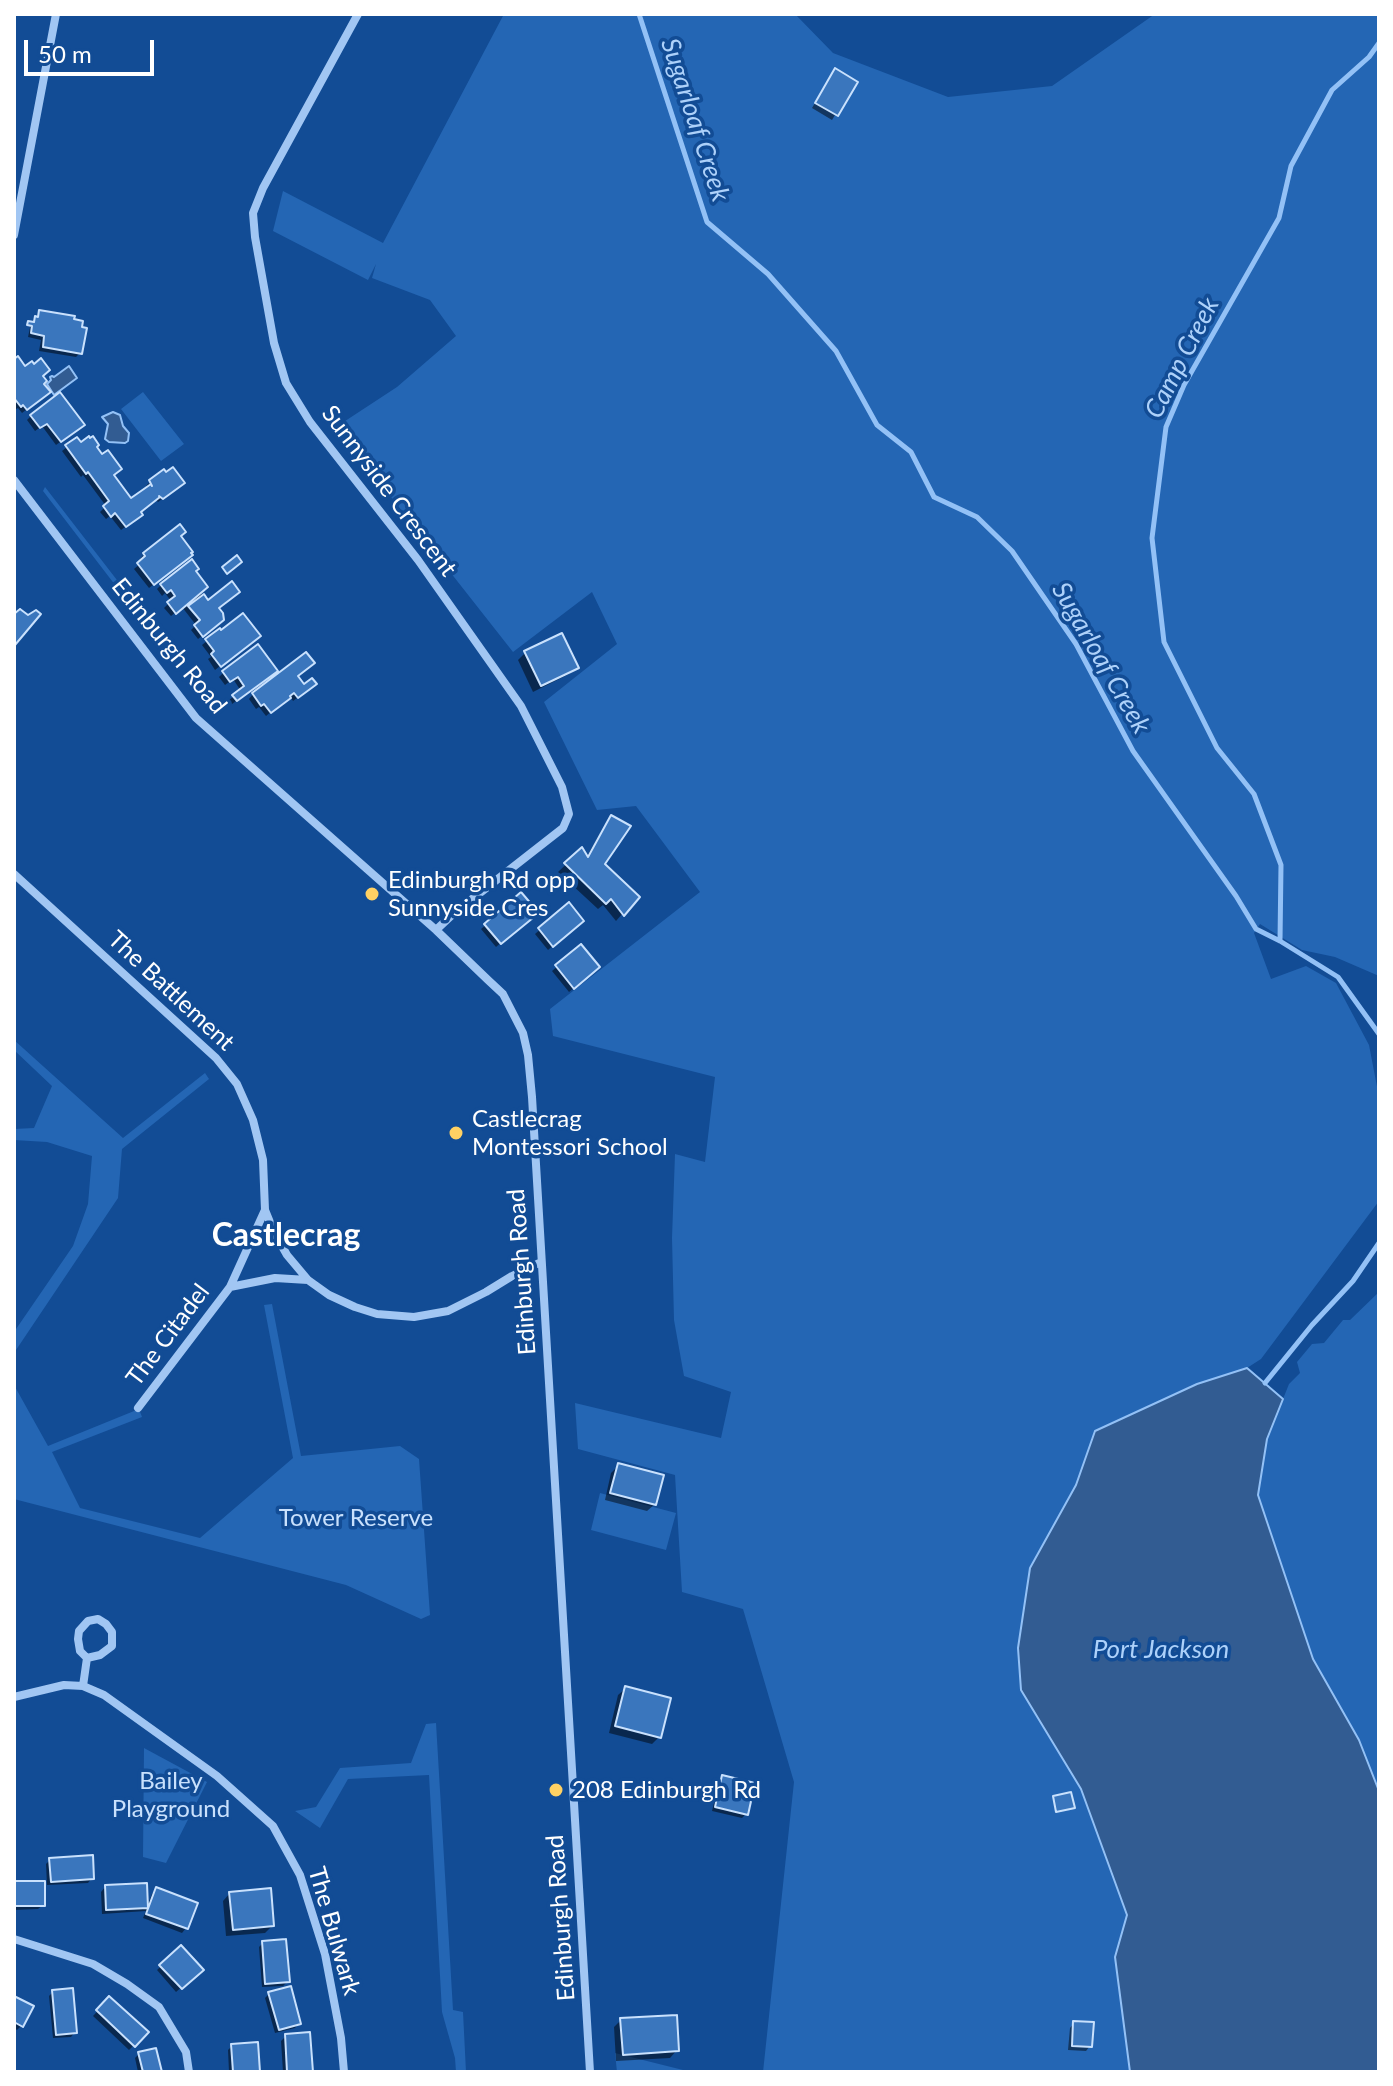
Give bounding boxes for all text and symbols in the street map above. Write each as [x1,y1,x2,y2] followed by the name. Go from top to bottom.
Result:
[28,24,158,74] scale bar
[654,34,736,206] water label: Sugarloaf Creek
[38,39,92,68] text: 50 m
[1138,292,1226,424] water label: Camp Creek
[315,400,463,582] street label: Sunnyside Crescent
[105,572,233,720] street label: Edinburgh Road
[1045,577,1157,739] water label: Sugarloaf Creek
[388,866,576,922] place label: Edinburgh Rd opp Sunnyside Cres
[363,885,381,903] marker: Edinburgh Rd opp Sunnyside Cres
[102,925,240,1057] street label: The Battlement
[472,1105,668,1161] place label: Castlecrag Montessori School
[447,1124,465,1142] marker: Castlecrag Montessori School
[502,1188,542,1356] street label: Edinburgh Road
[212,1217,360,1255] district label: Castlecrag
[120,1278,216,1392] street label: The Citadel
[279,1504,433,1532] park label: Tower Reserve
[1093,1634,1229,1666] water label: Port Jackson
[112,1767,230,1823] park label: Bailey Playground
[572,1776,761,1804] place label: 208 Edinburgh Rd
[547,1781,565,1799] marker: 208 Edinburgh Rd
[541,1834,581,2002] street label: Edinburgh Road
[302,1864,366,1998] street label: The Bulwark

